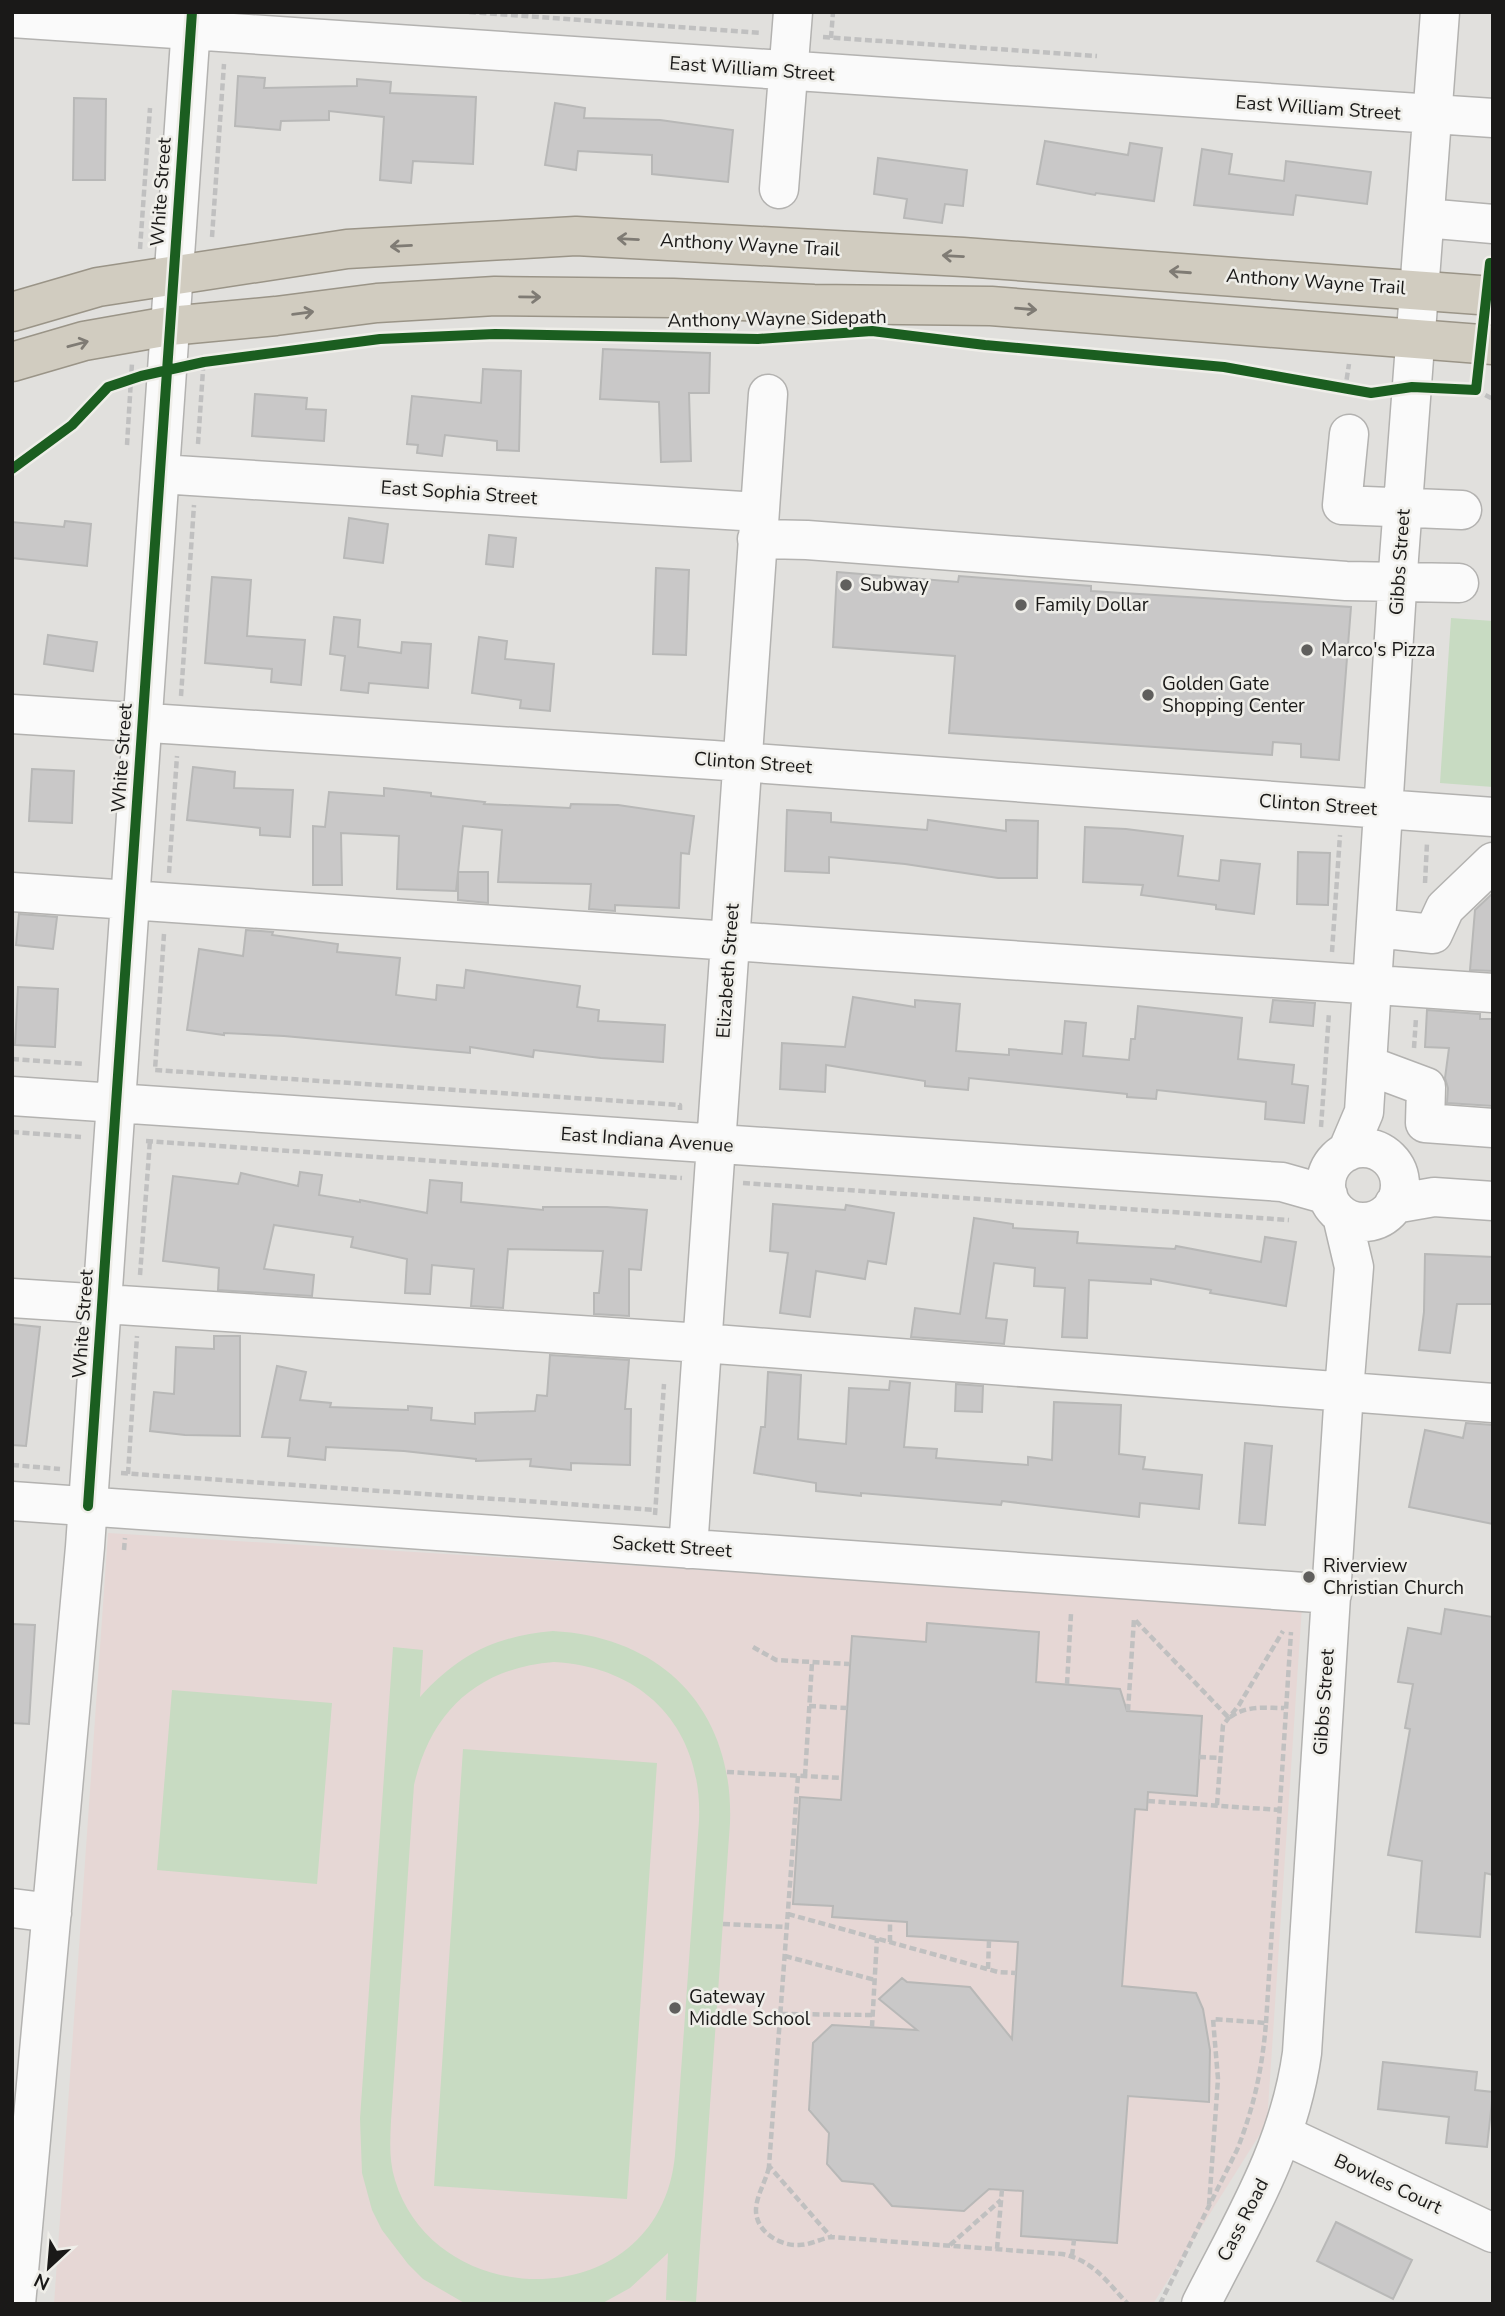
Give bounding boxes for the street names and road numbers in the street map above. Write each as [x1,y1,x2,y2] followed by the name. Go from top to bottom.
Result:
[668,50,836,88] street label: East William Street
[1234,89,1402,127] street label: East William Street
[144,136,178,248] street label: White Street
[659,227,841,263] street label: Anthony Wayne Trail
[1225,263,1407,301] street label: Anthony Wayne Trail
[667,304,887,334] street label: Anthony Wayne Sidepath
[380,475,539,511] street label: East Sophia Street
[1383,508,1417,616] street label: Gibbs Street
[105,702,139,814] street label: White Street
[693,746,813,780] street label: Clinton Street
[1258,788,1378,822] street label: Clinton Street
[710,902,746,1039] street label: Elizabeth Street
[560,1121,734,1159] street label: East Indiana Avenue
[66,1268,100,1380] street label: White Street
[611,1530,733,1564] street label: Sackett Street
[1307,1648,1341,1756] street label: Gibbs Street
[1330,2148,1446,2220] street label: Bowles Court
[1211,2174,1275,2266] street label: Cass Road

